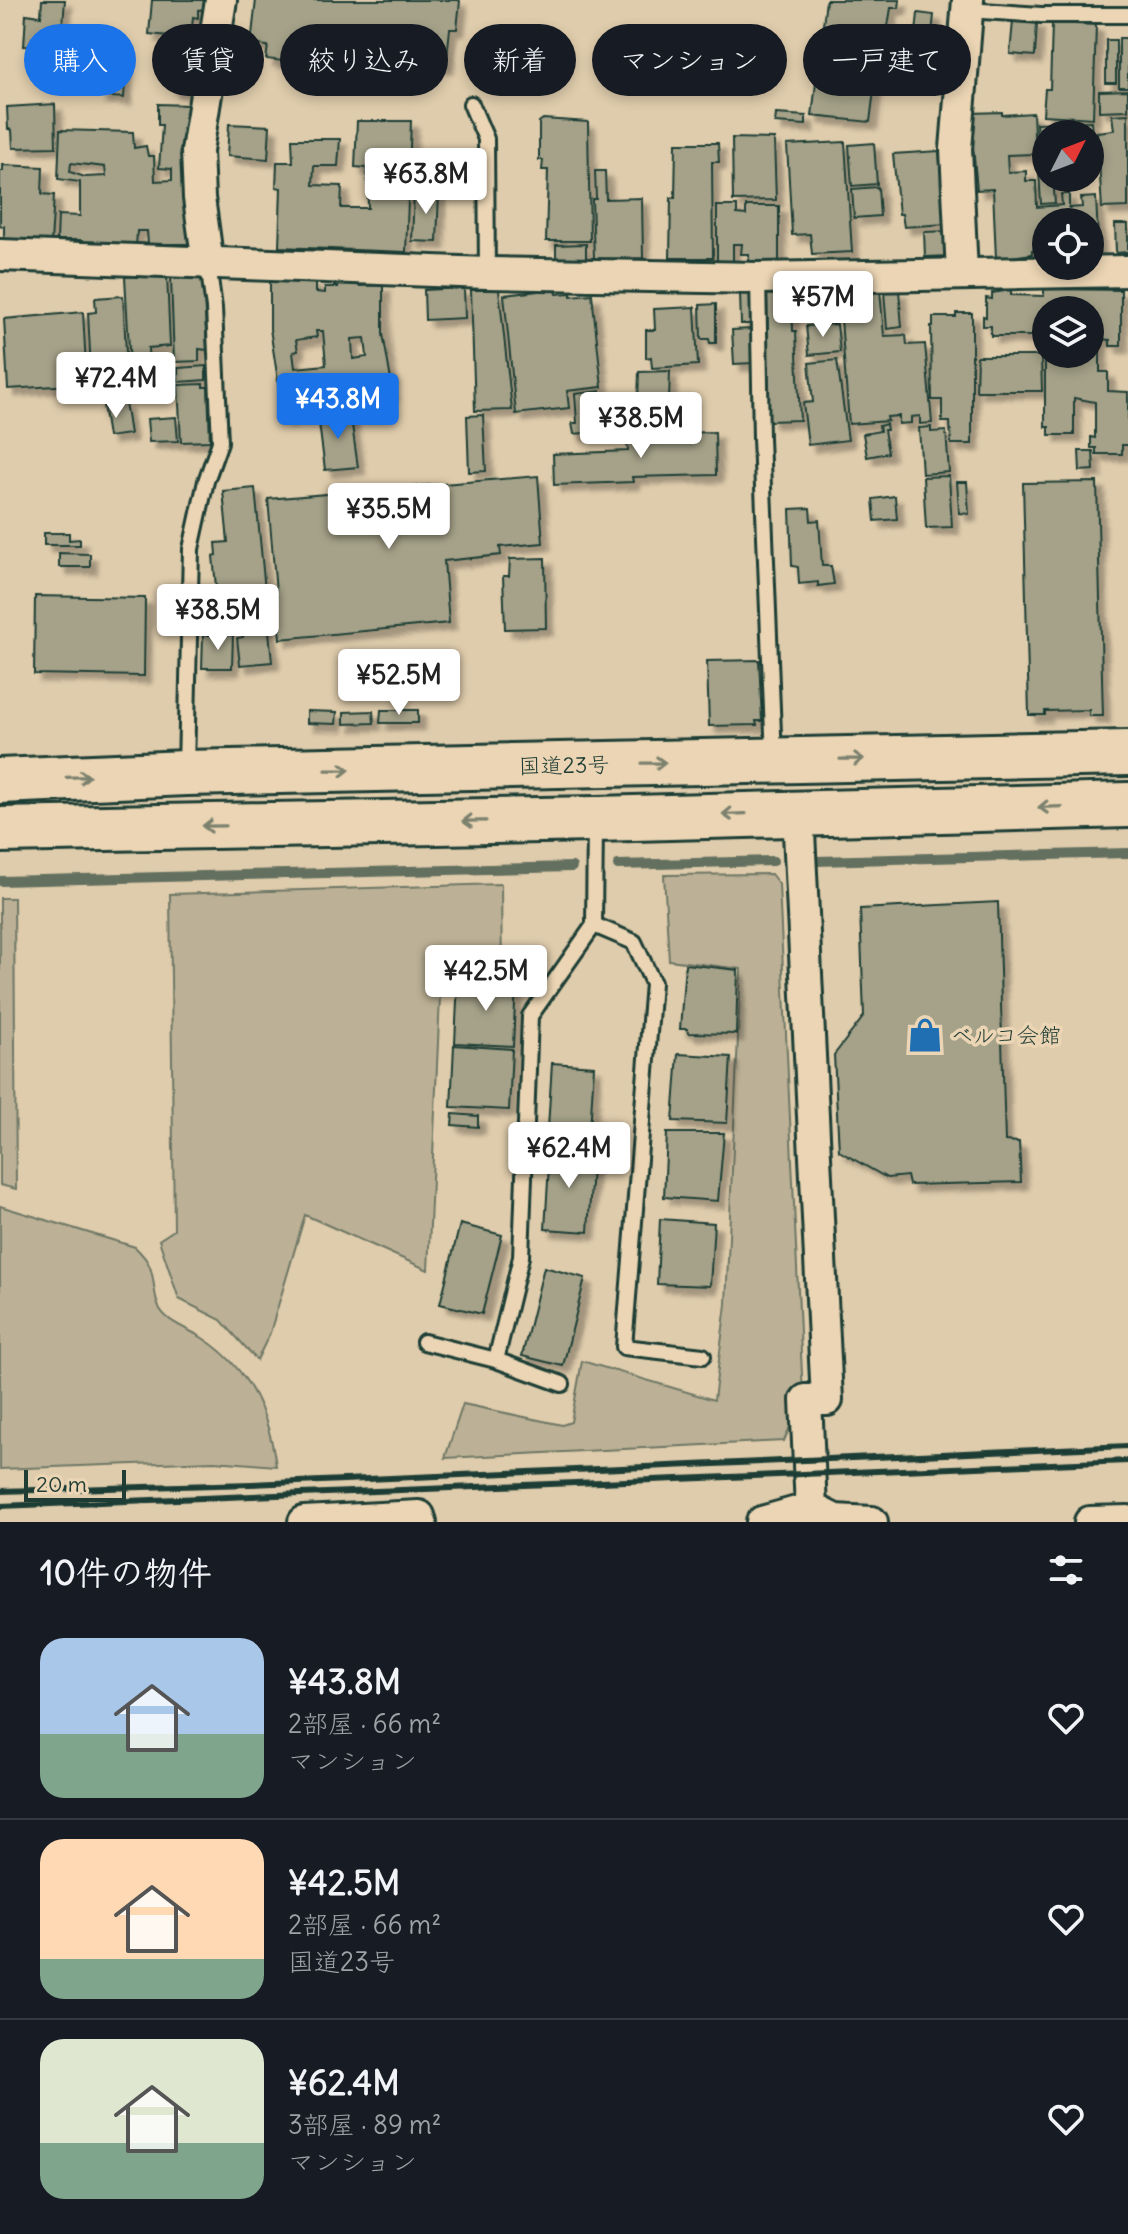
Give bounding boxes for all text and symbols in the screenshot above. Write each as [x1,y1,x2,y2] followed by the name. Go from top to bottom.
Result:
[24,24,136,96] chip: 購入
[152,24,264,96] chip: 賃貸
[280,24,448,96] chip: 絞り込み
[464,24,576,96] chip: 新着
[592,24,787,96] chip: マンション
[803,24,971,96] chip: 一戸建て
[1032,120,1104,192] north arrow
[1032,120,1104,368] map controls
[361,148,491,216] pin: ¥63.8M
[383,157,469,190] text: ¥63.8M
[1032,208,1104,280] button: locate
[776,271,870,339] pin: ¥57M
[791,280,855,313] text: ¥57M
[1032,296,1104,368] button: layers
[51,352,181,420] pin: ¥72.4M
[74,361,158,394] text: ¥72.4M
[273,373,403,441] pin: ¥43.8M
[295,382,381,415] text: ¥43.8M
[576,392,706,460] pin: ¥38.5M
[598,401,684,434] text: ¥38.5M
[324,483,454,551] pin: ¥35.5M
[346,492,432,525] text: ¥35.5M
[153,584,283,652] pin: ¥38.5M
[175,593,261,626] text: ¥38.5M
[334,649,464,717] pin: ¥52.5M
[356,658,442,691] text: ¥52.5M
[518,750,610,780] street label: 国道23号
[838,751,865,767] one-way arrow
[640,756,667,771] one-way arrow
[324,762,351,777] one-way arrow
[64,770,91,785] one-way arrow
[1037,800,1064,815] one-way arrow
[721,806,748,821] one-way arrow
[461,813,488,829] one-way arrow
[201,818,228,833] one-way arrow
[421,945,551,1013] pin: ¥42.5M
[443,954,529,987] text: ¥42.5M
[906,1016,944,1054] shop icon: ベルコ会館
[951,1021,1061,1049] place label: ベルコ会館
[504,1122,634,1190] pin: ¥62.4M
[526,1131,612,1164] text: ¥62.4M
[24,1466,126,1502] scale bar
[36,1470,87,1498] text: 20 m
[1044,1548,1088,1592] icon: filters
[40,1551,212,1594] text: 10件の物件
[288,1660,401,1703] text: ¥43.8M
[104,1670,200,1766] icon: home
[1044,1696,1088,1740] icon: heart
[288,1707,441,1740] text: 2部屋 · 66 m²
[288,1744,417,1777] text: マンション
[288,1861,400,1904] text: ¥42.5M
[104,1871,200,1967] icon: home
[1044,1897,1088,1941] icon: heart
[288,1908,441,1941] text: 2部屋 · 66 m²
[288,1945,395,1978] text: 国道23号
[288,2061,400,2104] text: ¥62.4M
[104,2071,200,2167] icon: home
[1044,2097,1088,2141] icon: heart
[288,2108,442,2141] text: 3部屋 · 89 m²
[288,2145,417,2178] text: マンション

